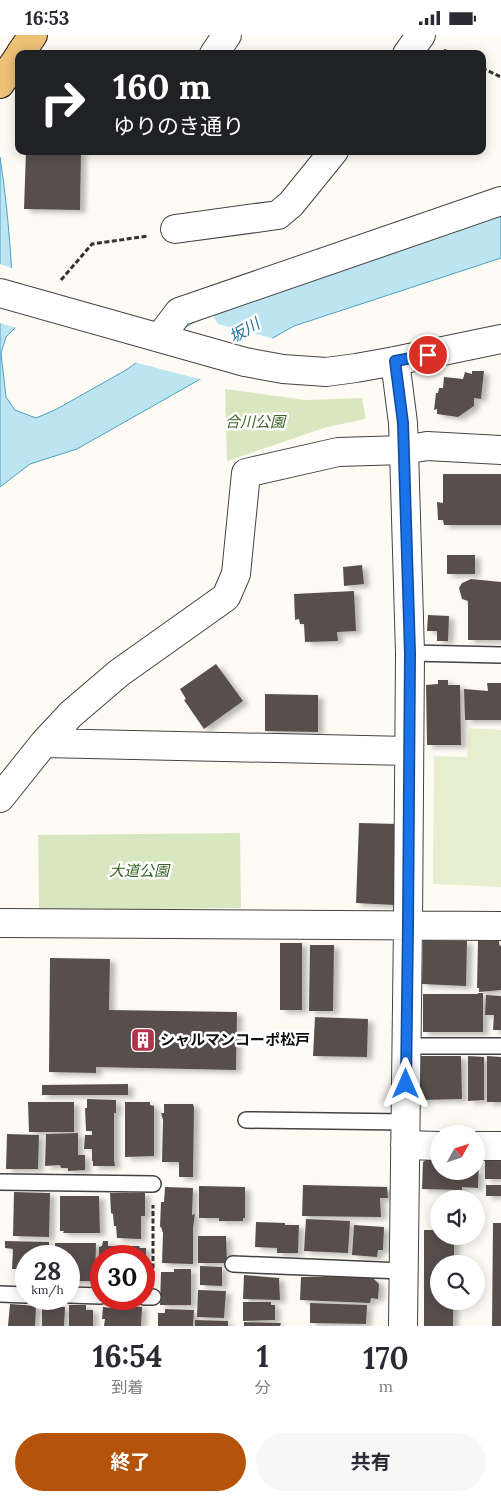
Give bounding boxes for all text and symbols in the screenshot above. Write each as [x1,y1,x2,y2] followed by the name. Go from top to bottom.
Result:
[25,6,69,30] text: 16:53
[113,64,211,109] text: 160 m
[30,70,95,135] icon: right
[113,112,244,140] text: ゆりのき通り
[225,312,265,347] water label: 坂川
[407,334,449,376] pin
[414,341,442,369] icon: arrive
[225,412,287,431] park label: 合川公園
[109,861,171,880] park label: 大道公園
[130,1027,156,1053] building icon: シャルマンコーポ松戸
[160,1030,310,1049] place label: シャルマンコーポ松戸
[379,1057,431,1109] position arrow
[430,1125,485,1180] north arrow
[430,1125,485,1310] map controls
[430,1190,485,1245] button: sound
[90,1245,155,1310] speed limit sign: 30
[34,1255,61,1287] text: 28
[430,1255,485,1310] button: search
[31,1282,64,1297] text: km/h
[92,1337,162,1375] text: 16:54
[257,1337,269,1375] text: 1
[363,1339,409,1377] text: 170
[379,1376,393,1396] text: m
[111,1377,143,1397] text: 到着
[255,1377,271,1397] text: 分
[15,1433,246,1491] button: 終了
[256,1433,486,1491] button: 共有

